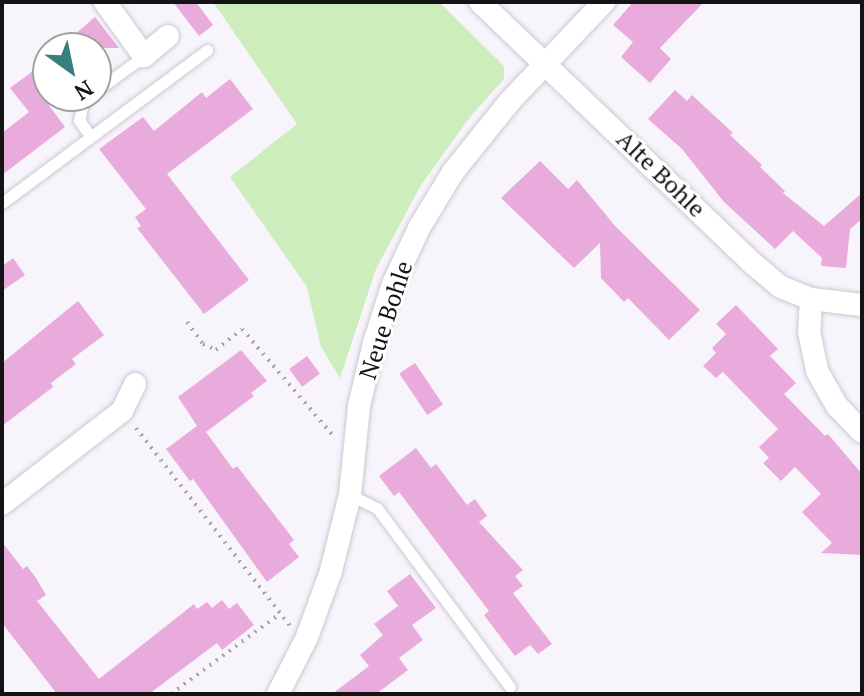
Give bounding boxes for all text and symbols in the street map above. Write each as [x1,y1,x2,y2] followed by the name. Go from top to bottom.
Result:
[32,32,112,112] north arrow
[69,74,99,108] text: N
[611,125,711,223] street label: Alte Bohle
[353,257,419,383] street label: Neue Bohle

